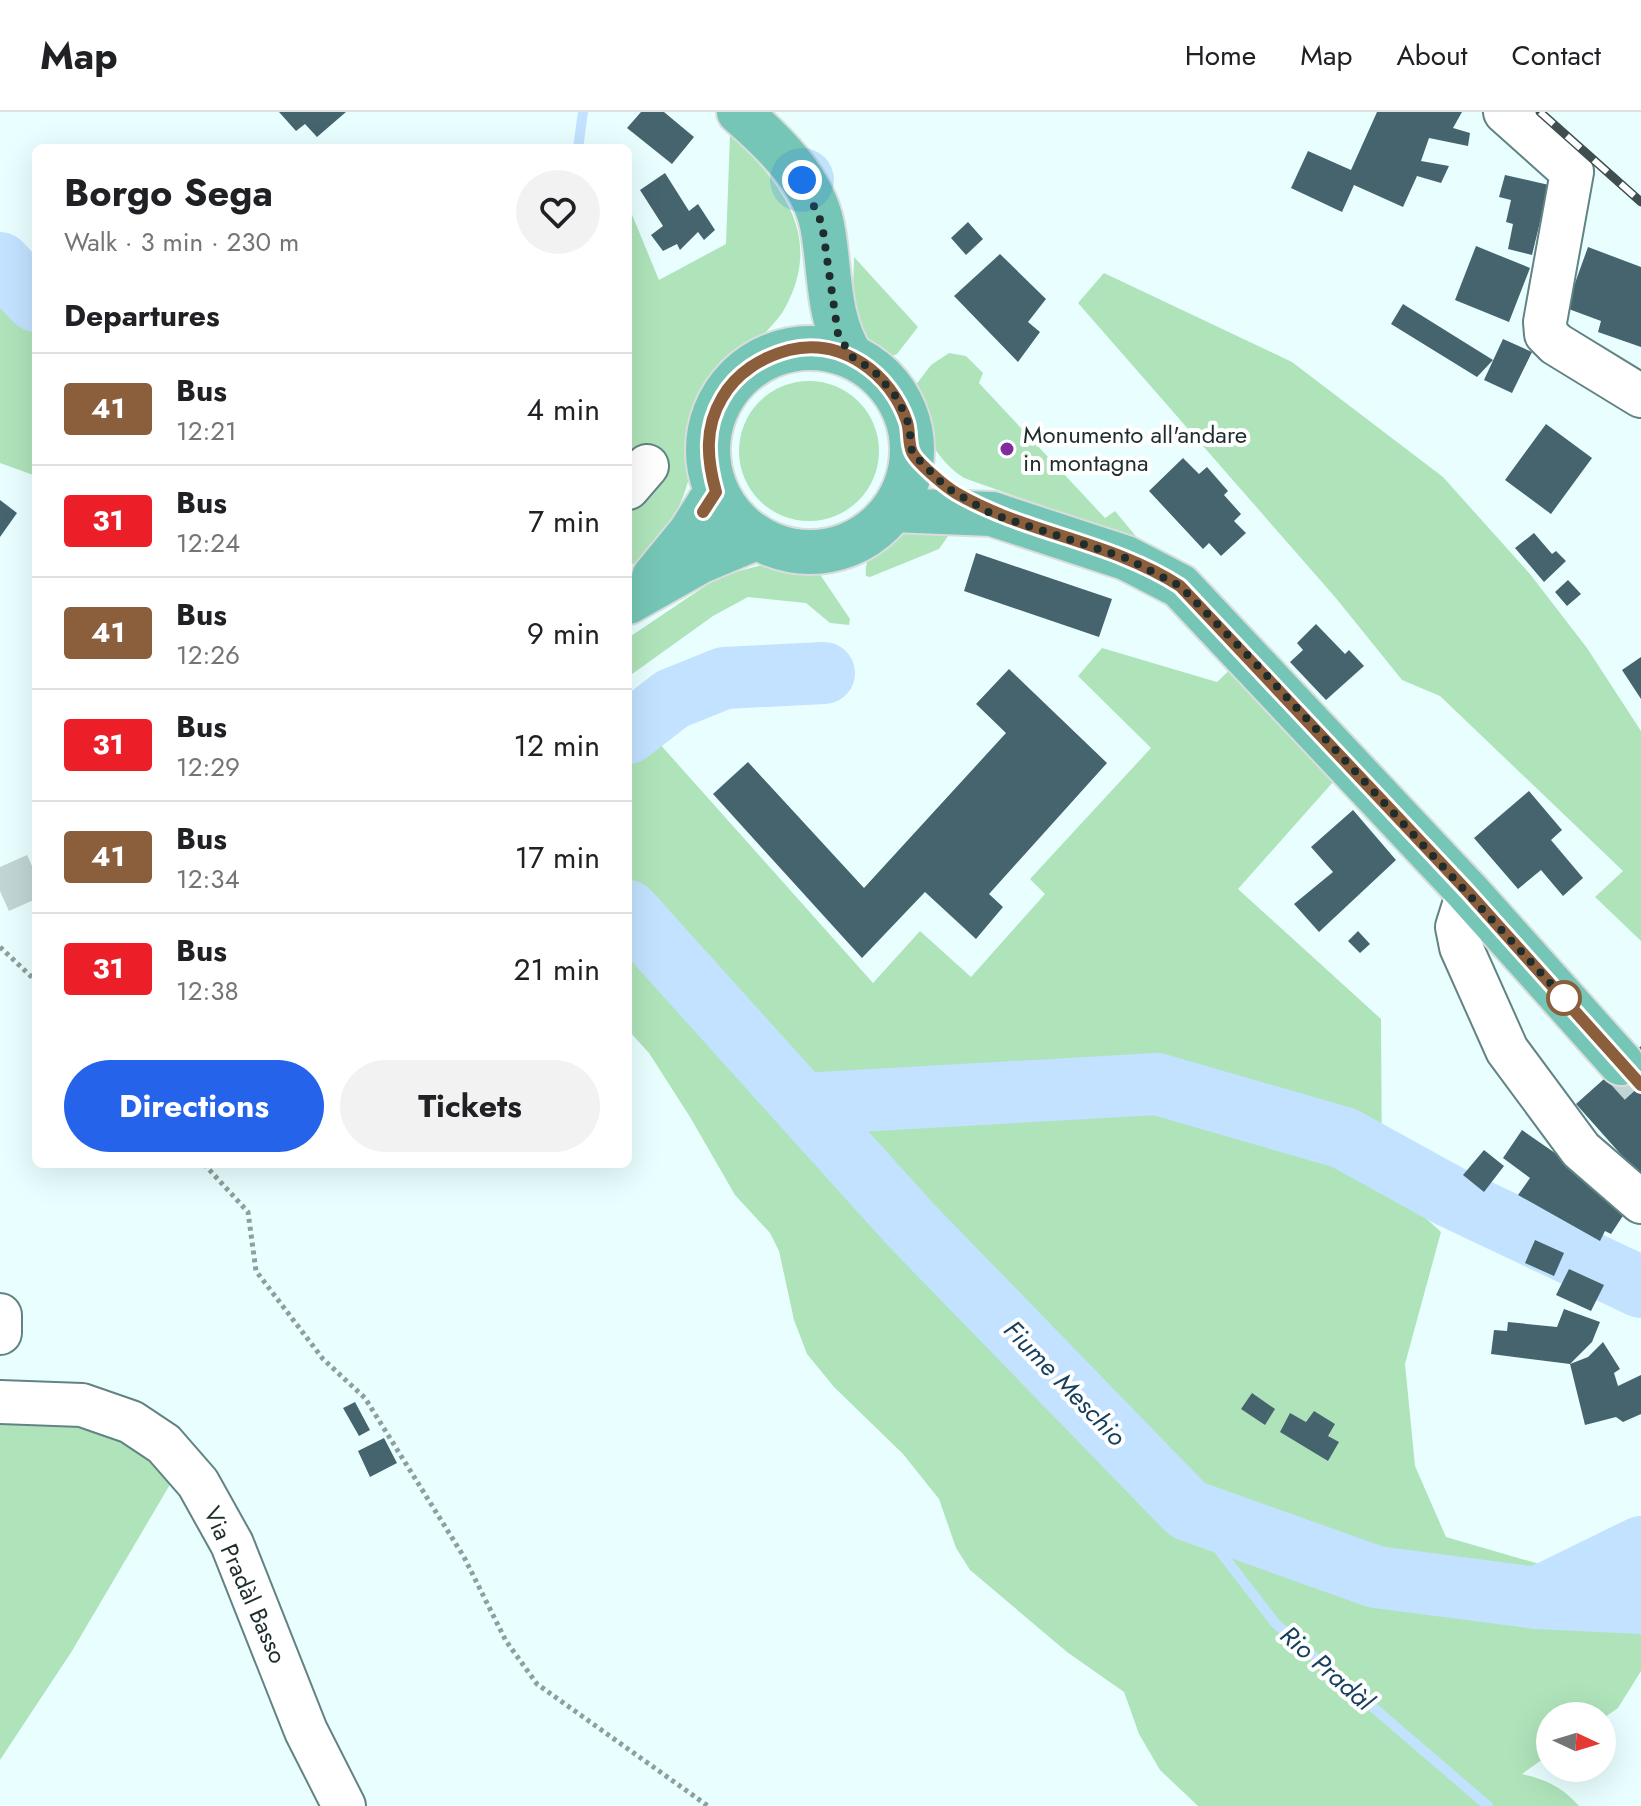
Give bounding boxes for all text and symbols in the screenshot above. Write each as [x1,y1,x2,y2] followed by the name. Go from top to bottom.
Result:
[40,28,118,83] text: Map
[1185,35,1256,76] text: Home
[1300,35,1352,76] text: Map
[1396,35,1468,76] text: About
[1512,35,1601,76] text: Contact
[782,160,822,200] your location
[64,165,273,220] text: Borgo Sega
[516,170,600,254] button: heart
[64,223,299,261] text: Walk · 3 min · 230 m
[64,294,220,337] text: Departures
[176,369,227,412] text: Bus
[91,388,125,429] text: 41
[527,388,600,431] text: 4 min
[176,412,237,450] text: 12:21
[1023,417,1247,480] place label: Monumento all'andare in montagna
[998,440,1016,458] marker: Monumento all'andare in montagna
[176,481,227,524] text: Bus
[92,500,124,541] text: 31
[528,500,600,543] text: 7 min
[176,524,240,562] text: 12:24
[176,593,227,636] text: Bus
[91,612,125,653] text: 41
[527,612,600,655] text: 9 min
[176,636,240,674] text: 12:26
[176,705,227,748] text: Bus
[92,724,124,765] text: 31
[513,724,600,767] text: 12 min
[176,748,240,786] text: 12:29
[176,817,227,860] text: Bus
[91,836,125,877] text: 41
[515,836,600,879] text: 17 min
[176,860,240,898] text: 12:34
[176,929,227,972] text: Bus
[92,948,124,989] text: 31
[513,948,600,991] text: 21 min
[176,972,239,1010] text: 12:38
[1547,981,1581,1015] unlabelled marker
[64,1060,324,1152] button: Directions
[340,1060,600,1152] button: Tickets
[995,1311,1135,1455] water label: Fiume Meschio
[195,1501,296,1669] street label: Via Pradàl Basso
[1272,1617,1383,1720] water label: Rio Pradàl
[1536,1702,1616,1782] north arrow
[1536,1702,1616,1782] map controls

